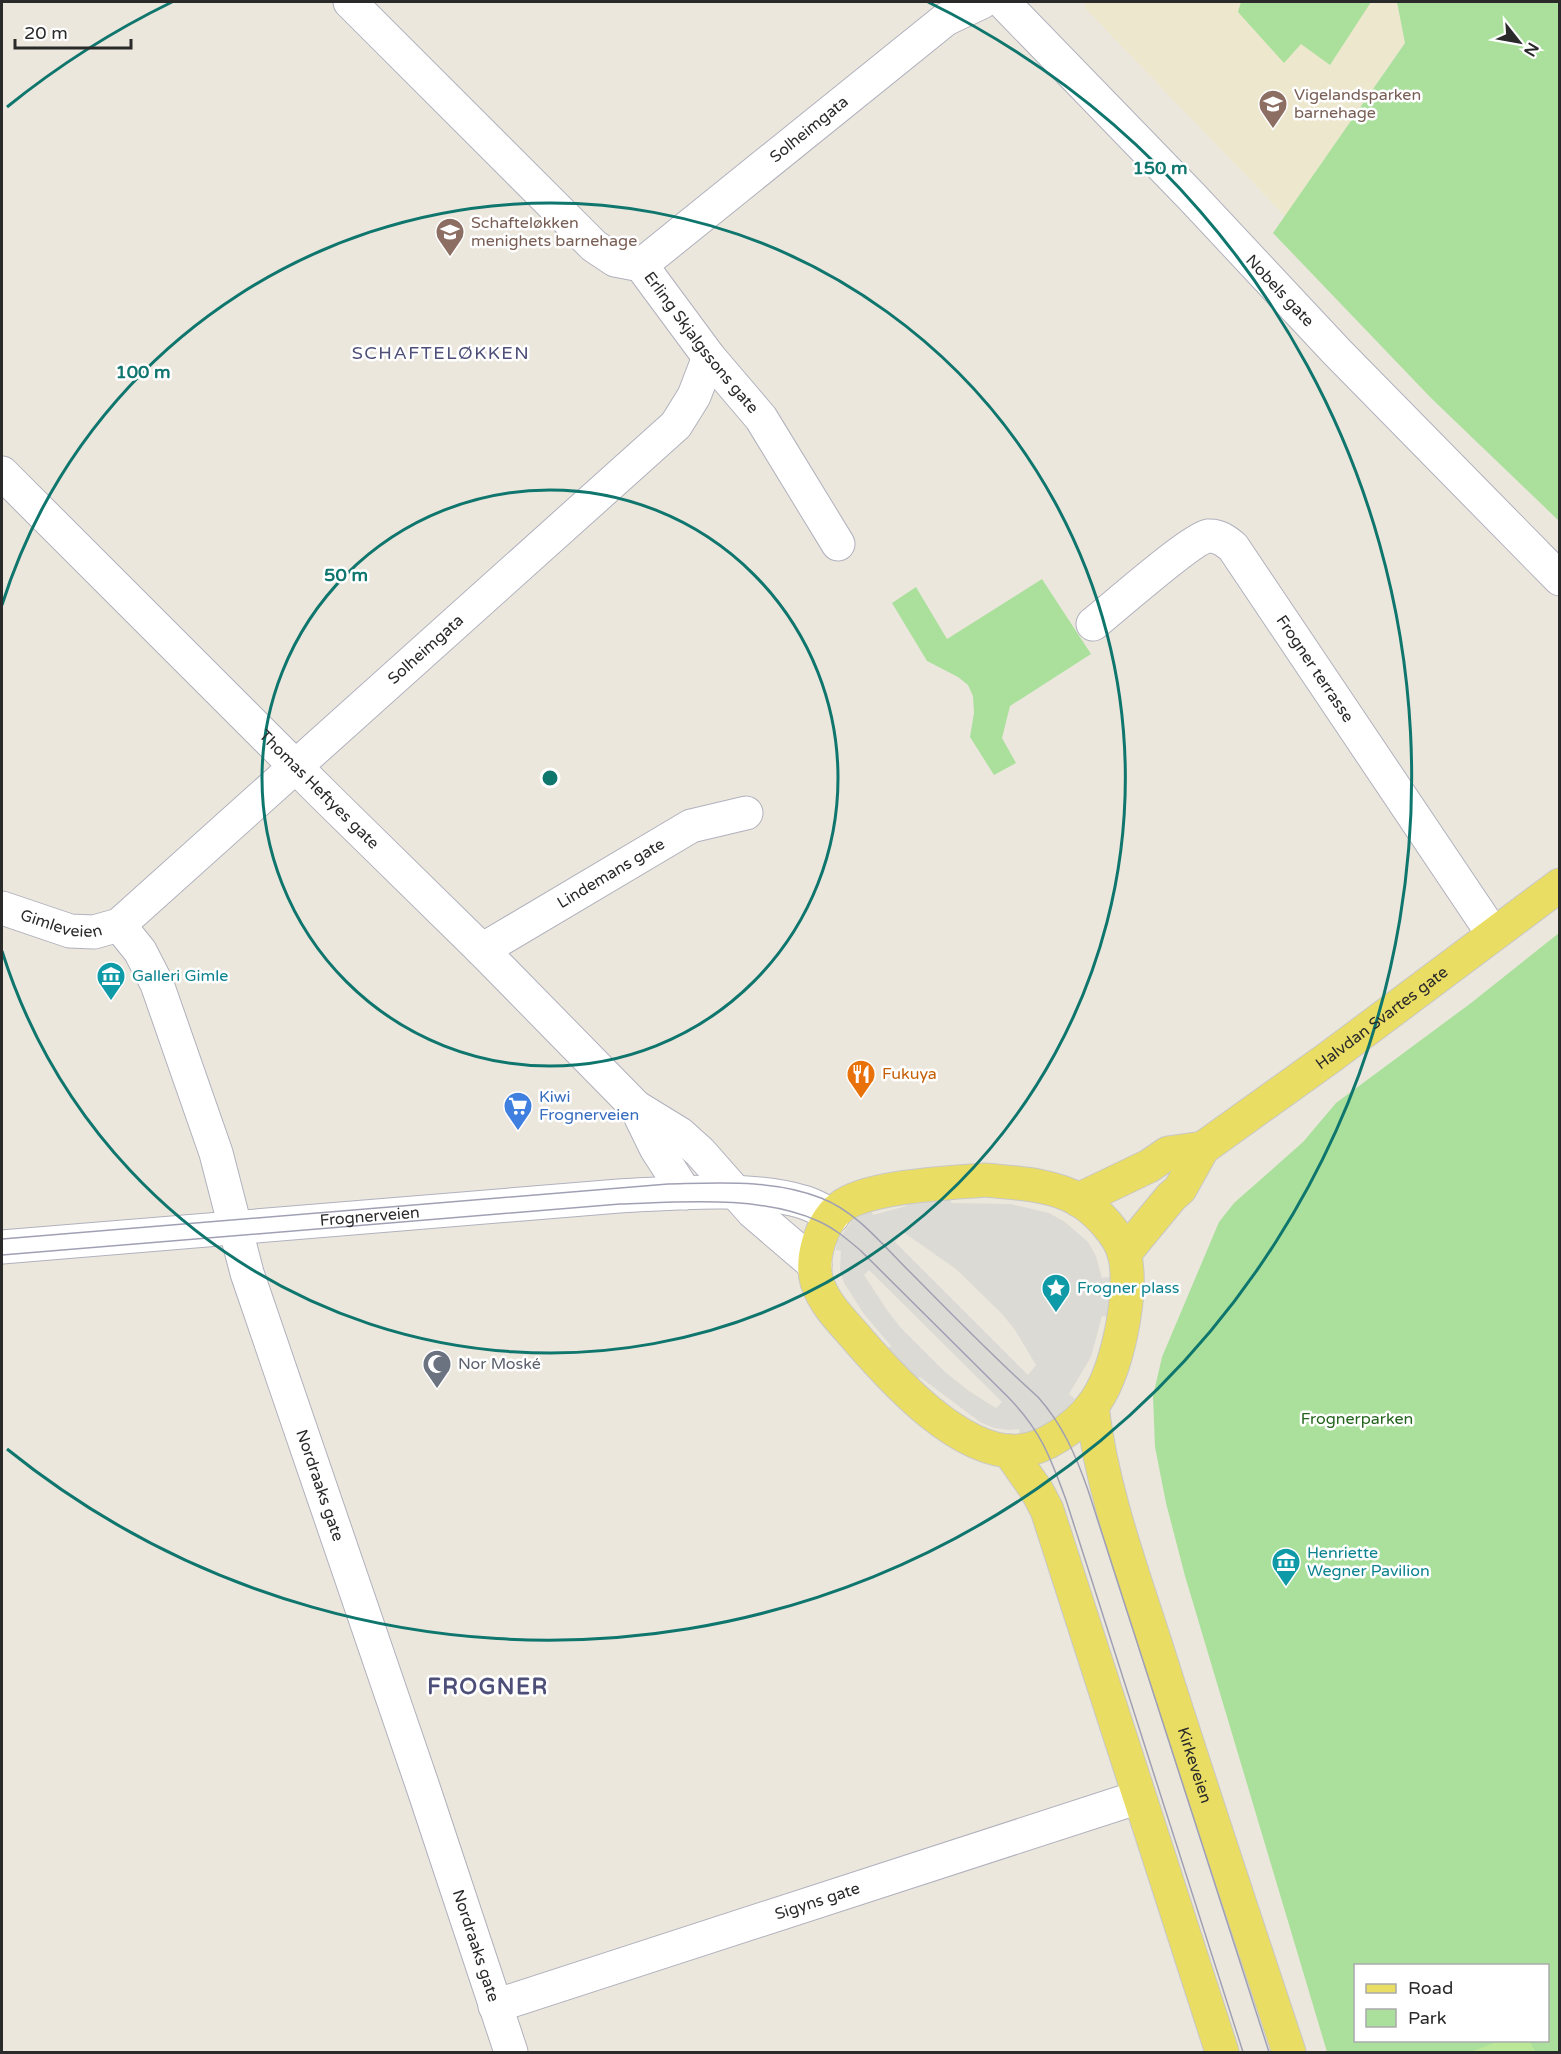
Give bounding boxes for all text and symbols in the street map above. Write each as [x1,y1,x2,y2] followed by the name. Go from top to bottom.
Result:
[15,12,130,50] scale bar
[1489,12,1549,72] north arrow
[24,22,68,44] text: 20 m
[1519,39,1543,60] text: N
[1294,85,1421,123] place label: Vigelandsparken barnehage
[1257,88,1289,130] school or university icon: Vigelandsparken barnehage
[766,92,852,167] street label: Solheimgata
[1132,157,1188,179] text: 150 m
[471,213,637,251] place label: Schafteløkken menighets barnehage
[434,216,466,258] school or university icon: Schafteløkken menighets barnehage
[1241,251,1318,331] street label: Nobels gate
[639,268,763,418] street label: Erling Skjalgssons gate
[352,342,530,364] district label: SCHAFTELØKKEN
[115,361,171,383] text: 100 m
[324,564,368,586] text: 50 m
[384,610,468,689] street label: Solheimgata
[1272,611,1358,726] street label: Frogner terrasse
[255,726,383,853] street label: Thomas Heftyes gate
[540,768,560,788] centre of rings
[554,834,668,913] street label: Lindemans gate
[18,905,105,942] street label: Gimleveien
[95,960,127,1002] museum icon: Galleri Gimle
[1312,962,1452,1074] street label: Halvdan Svartes gate
[132,966,228,986] place label: Galleri Gimle
[845,1058,877,1100] restaurant icon: Fukuya
[882,1064,937,1084] place label: Fukuya
[539,1087,639,1125] place label: Kiwi Frognerveien
[502,1090,534,1132] supermarket icon: Kiwi Frognerveien
[319,1203,421,1231] street label: Frognerveien
[1040,1272,1072,1314] place icon: Frogner plass
[1077,1278,1180,1298] place label: Frogner plass
[421,1348,453,1390] mosque icon: Nor Moské
[458,1354,541,1374] place label: Nor Moské
[1301,1409,1413,1429] park label: Frognerparken
[291,1427,348,1544] street label: Nordraaks gate
[1307,1543,1430,1581] place label: Henriette Wegner Pavilion
[1270,1546,1302,1588] museum icon: Henriette Wegner Pavilion
[427,1674,549,1700] district label: FROGNER
[1173,1725,1216,1806] street label: Kirkeveien
[772,1878,862,1924] street label: Sigyns gate
[448,1887,504,2004] street label: Nordraaks gate
[1354,1964,1549,2042] legend
[1408,1977,1453,1999] text: Road
[1408,2007,1447,2029] text: Park

